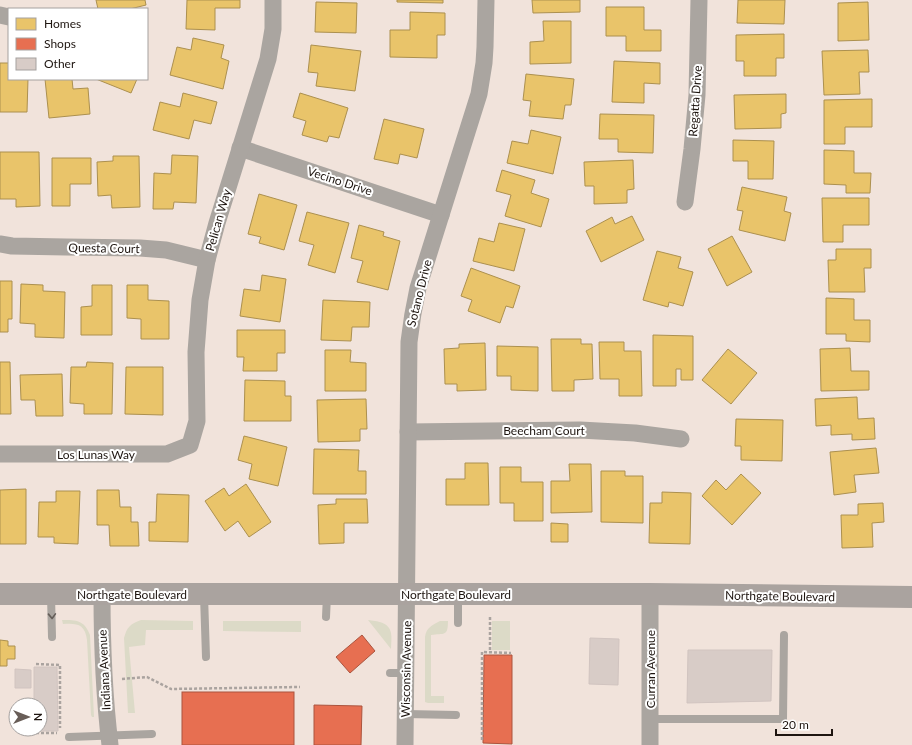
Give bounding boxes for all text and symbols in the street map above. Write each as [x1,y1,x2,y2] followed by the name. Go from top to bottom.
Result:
[8,8,148,80] legend
[44,16,81,31] text: Homes
[44,36,76,51] text: Shops
[44,56,76,71] text: Other
[685,65,705,137] street label: Regatta Drive
[306,163,374,199] street label: Vecino Drive
[202,186,234,253] street label: Pelican Way
[68,240,140,256] street label: Questa Court
[403,258,435,328] street label: Sotano Drive
[503,423,586,438] street label: Beecham Court
[57,447,136,462] street label: Los Lunas Way
[77,587,187,602] street label: Northgate Boulevard
[401,587,511,602] street label: Northgate Boulevard
[725,588,835,604] street label: Northgate Boulevard
[47,613,56,619] one-way arrow
[398,620,414,718] street label: Wisconsin Avenue
[94,629,114,711] street label: Indiana Avenue
[643,630,658,708] street label: Curran Avenue
[8,697,48,737] north arrow
[776,711,832,737] scale bar
[32,713,45,721] text: N
[782,717,809,732] text: 20 m

